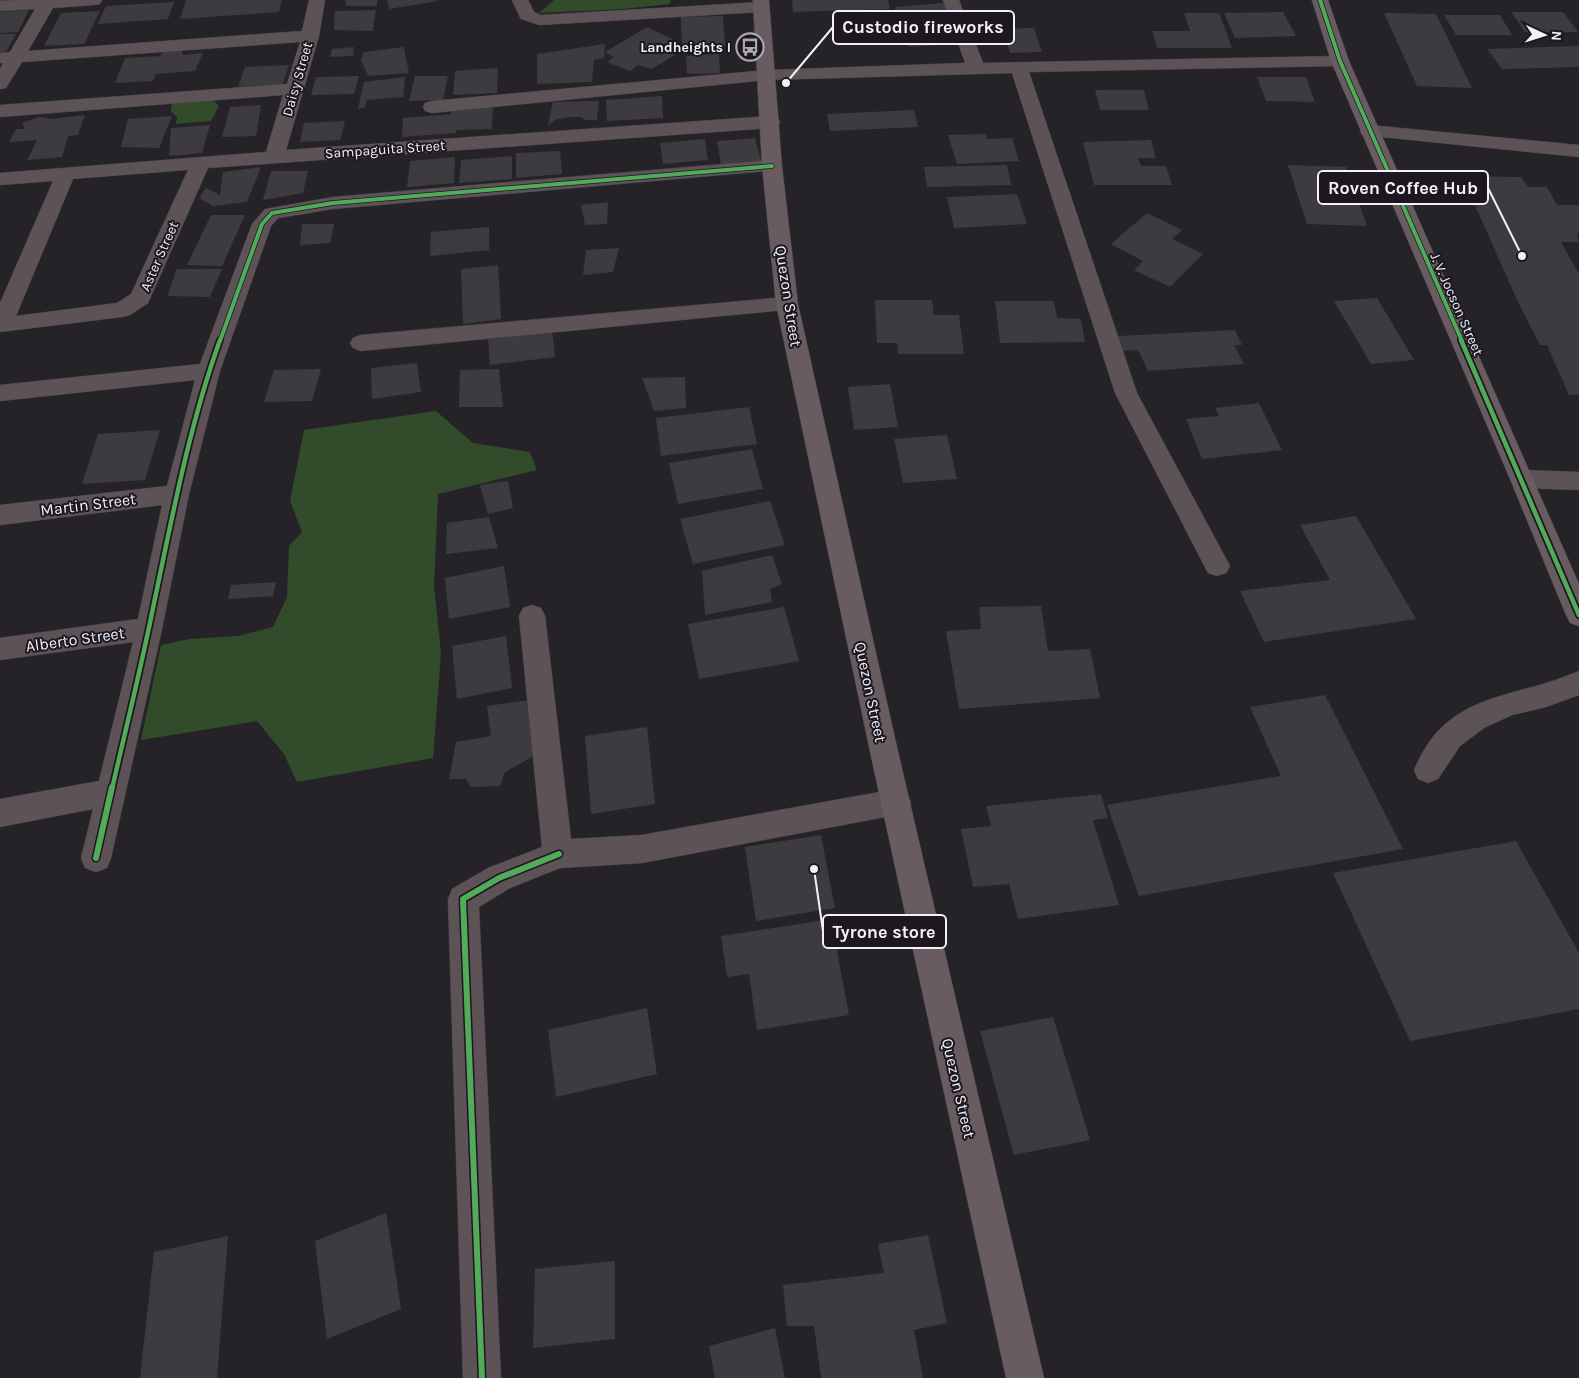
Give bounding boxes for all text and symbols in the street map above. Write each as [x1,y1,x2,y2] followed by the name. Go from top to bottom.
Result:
[1519,10,1569,60] north arrow
[833,11,1014,44] callout: Custodio fireworks
[842,16,1004,38] text: Custodio fireworks
[1548,30,1565,41] text: N
[735,32,765,62] bus stop icon: Landheights I
[640,39,731,56] place label: Landheights I
[279,40,316,118] street label: Daisy Street
[324,137,446,162] street label: Sampaguita Street
[1318,171,1488,204] callout: Roven Coffee Hub
[1328,177,1478,199] text: Roven Coffee Hub
[137,219,182,294] street label: Aster Street
[771,244,806,348] street label: Quezon Street
[1426,250,1487,358] street label: J. V. Jocson Street
[39,489,137,520] street label: Martin Street
[24,623,126,656] street label: Alberto Street
[851,640,890,744] street label: Quezon Street
[823,915,946,948] callout: Tyrone store
[832,921,936,943] text: Tyrone store
[938,1036,979,1140] street label: Quezon Street

